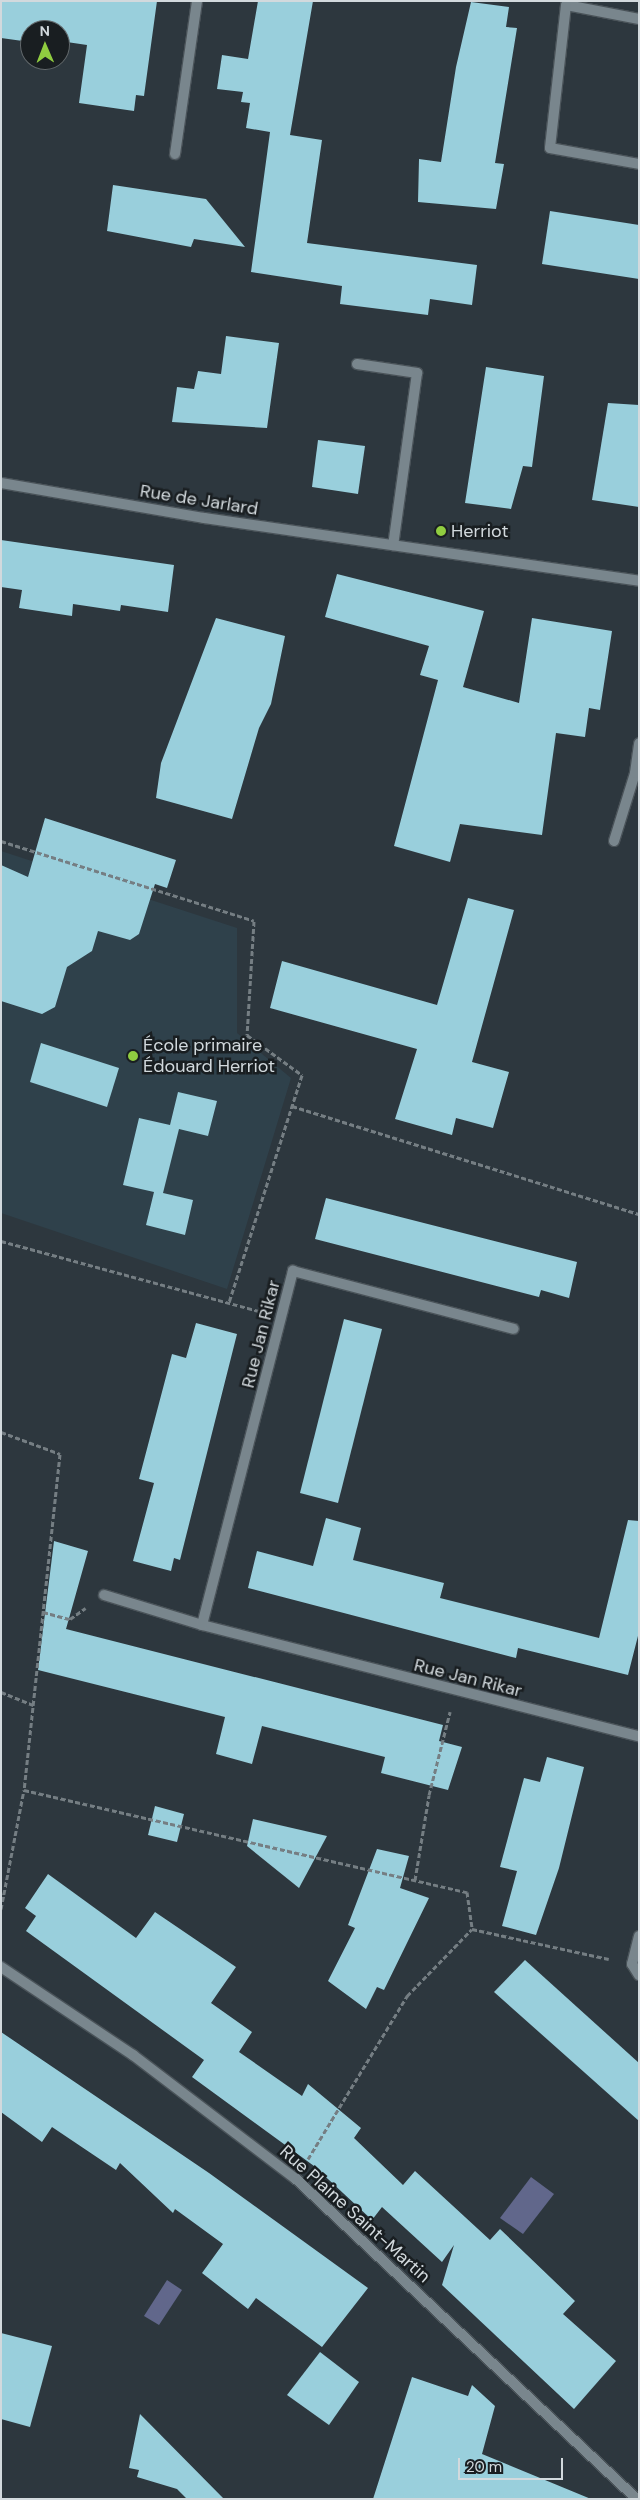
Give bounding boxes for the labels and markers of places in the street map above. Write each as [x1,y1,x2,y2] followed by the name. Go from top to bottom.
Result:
[451,520,508,542] place label: Herriot
[435,525,447,537] marker: Herriot
[143,1035,275,1078] place label: École primaire Édouard Herriot
[127,1050,139,1062] marker: École primaire Édouard Herriot

